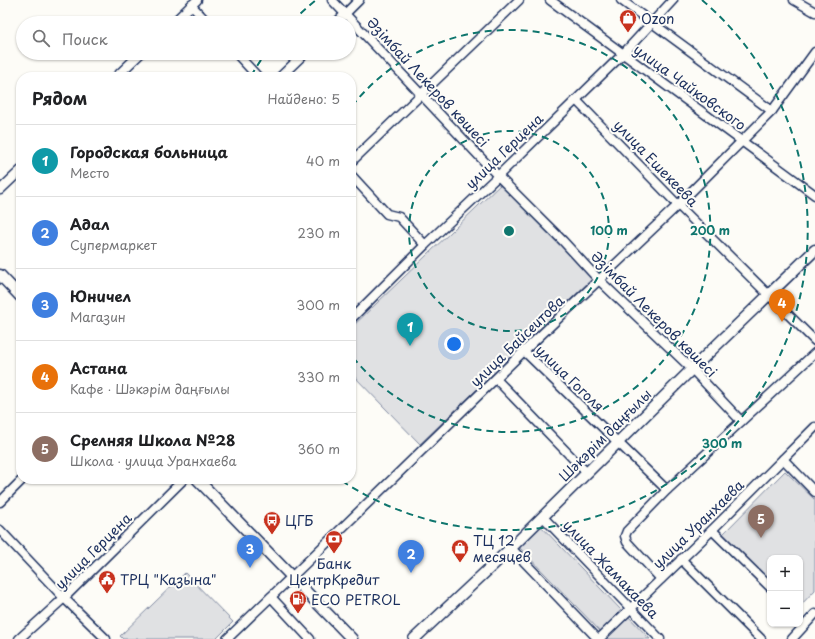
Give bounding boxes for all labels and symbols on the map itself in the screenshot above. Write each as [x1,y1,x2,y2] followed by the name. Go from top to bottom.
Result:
[618,8,638,33] shop icon: Ozon
[641,8,674,29] place label: Ozon
[362,12,494,152] street label: Әзімбай Лекеров көшесі
[629,39,751,135] street label: улица Чайковского
[460,108,548,194] street label: улица Герцена
[609,115,703,211] street label: улица Ешекеева
[590,221,628,239] text: 100 m
[690,221,730,239] text: 200 m
[502,224,516,238] centre of rings
[586,246,722,382] street label: Әзімбай Лекеров көшесі
[769,289,795,322] pin: 4
[465,290,569,392] street label: улица Байсеитова
[397,313,423,346] pin: 1
[444,334,464,354] your location
[531,340,609,416] street label: улица Гоголя
[554,384,656,486] street label: Шәкәрім даңғылы
[702,434,742,452] text: 300 m
[647,474,749,573] street label: улица Уранхаева
[748,505,774,538] pin: 5
[50,508,136,594] street label: улица Герцена
[262,510,282,535] bus stop icon: ЦГБ
[285,510,313,531] place label: ЦГБ
[558,515,664,623] street label: улица Жамакаева
[324,529,344,554] bank icon: Банк ЦентрКредит
[473,530,531,567] place label: ТЦ 12 месяцев
[237,535,263,568] pin: 3
[450,538,470,563] shop icon: ТЦ 12 месяцев
[398,540,424,573] pin: 2
[289,553,380,590] place label: Банк ЦентрКредит
[97,569,117,594] public building icon: ТРЦ "Казына"
[120,569,216,590] place label: ТРЦ "Казына"
[288,589,308,614] fuel station icon: ECO PETROL
[311,589,401,610] place label: ECO PETROL

